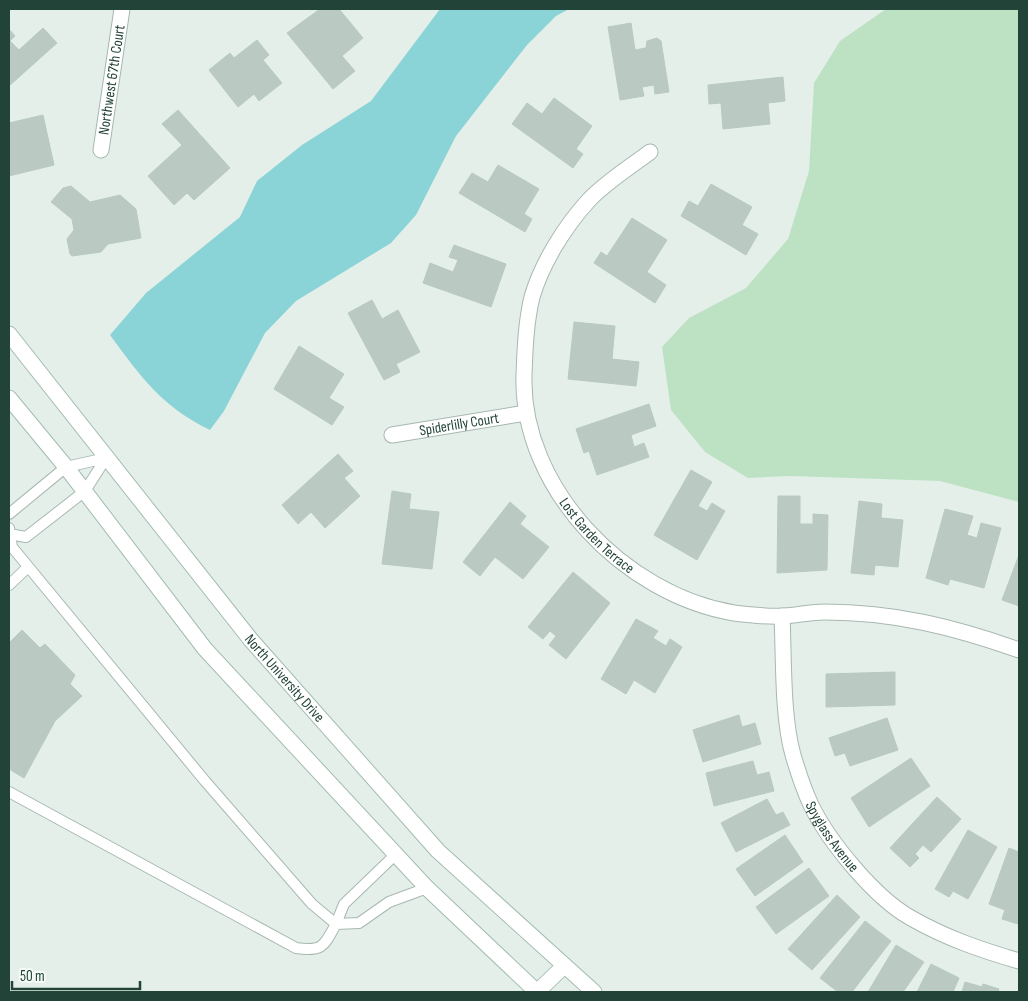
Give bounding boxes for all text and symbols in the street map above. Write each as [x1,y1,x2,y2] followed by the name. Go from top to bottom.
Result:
[94,23,129,136] street label: Northwest 67th Court
[418,408,501,440] street label: Spiderlilly Court
[555,494,638,578] street label: Lost Garden Terrace
[241,630,329,726] street label: North University Drive
[801,798,863,876] street label: Spyglass Avenue
[12,958,140,990] scale bar
[20,967,45,986] text: 50 m

